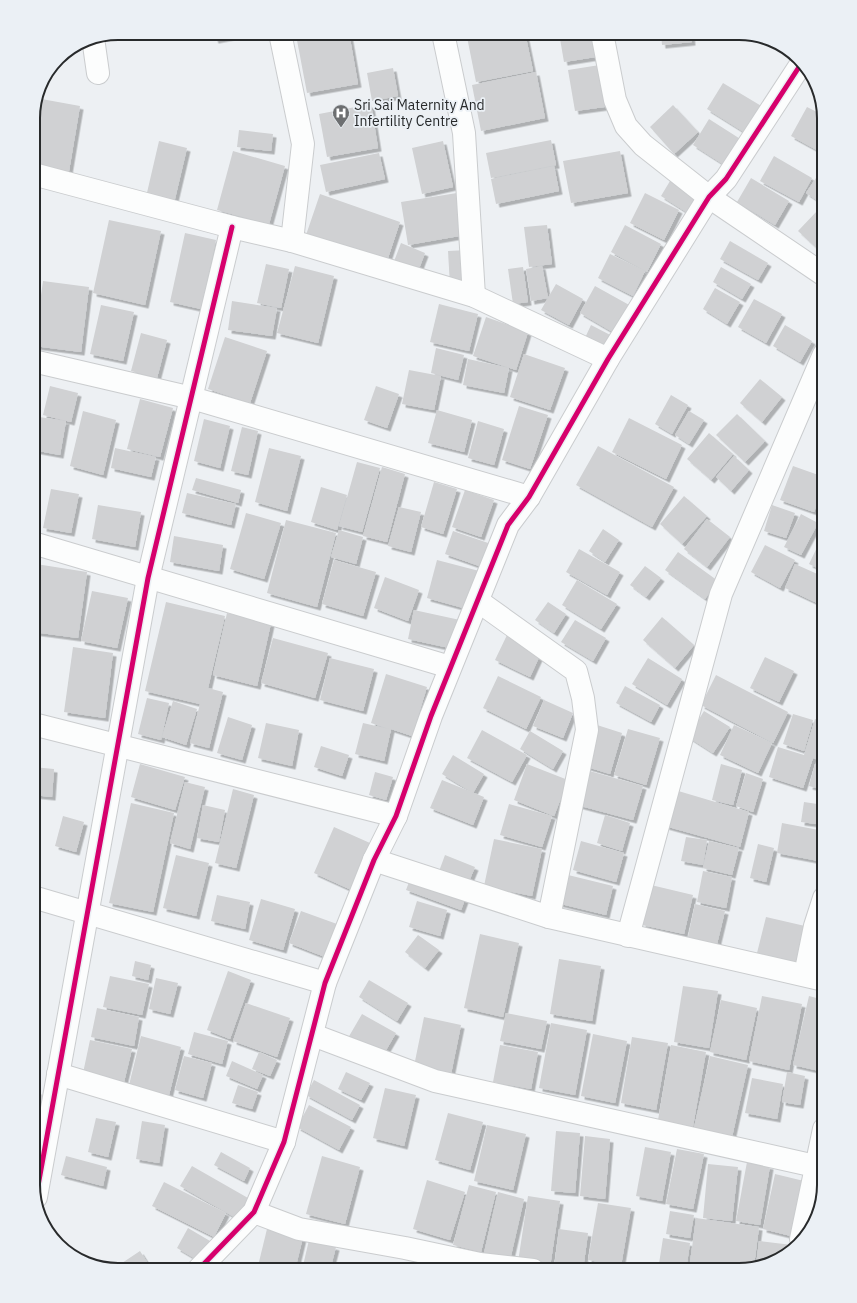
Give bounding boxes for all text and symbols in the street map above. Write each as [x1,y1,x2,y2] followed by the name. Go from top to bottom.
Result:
[354,96,485,130] place label: Sri Sai Maternity And Infertility Centre
[331,103,351,128] hospital icon: Sri Sai Maternity And Infertility Centre

